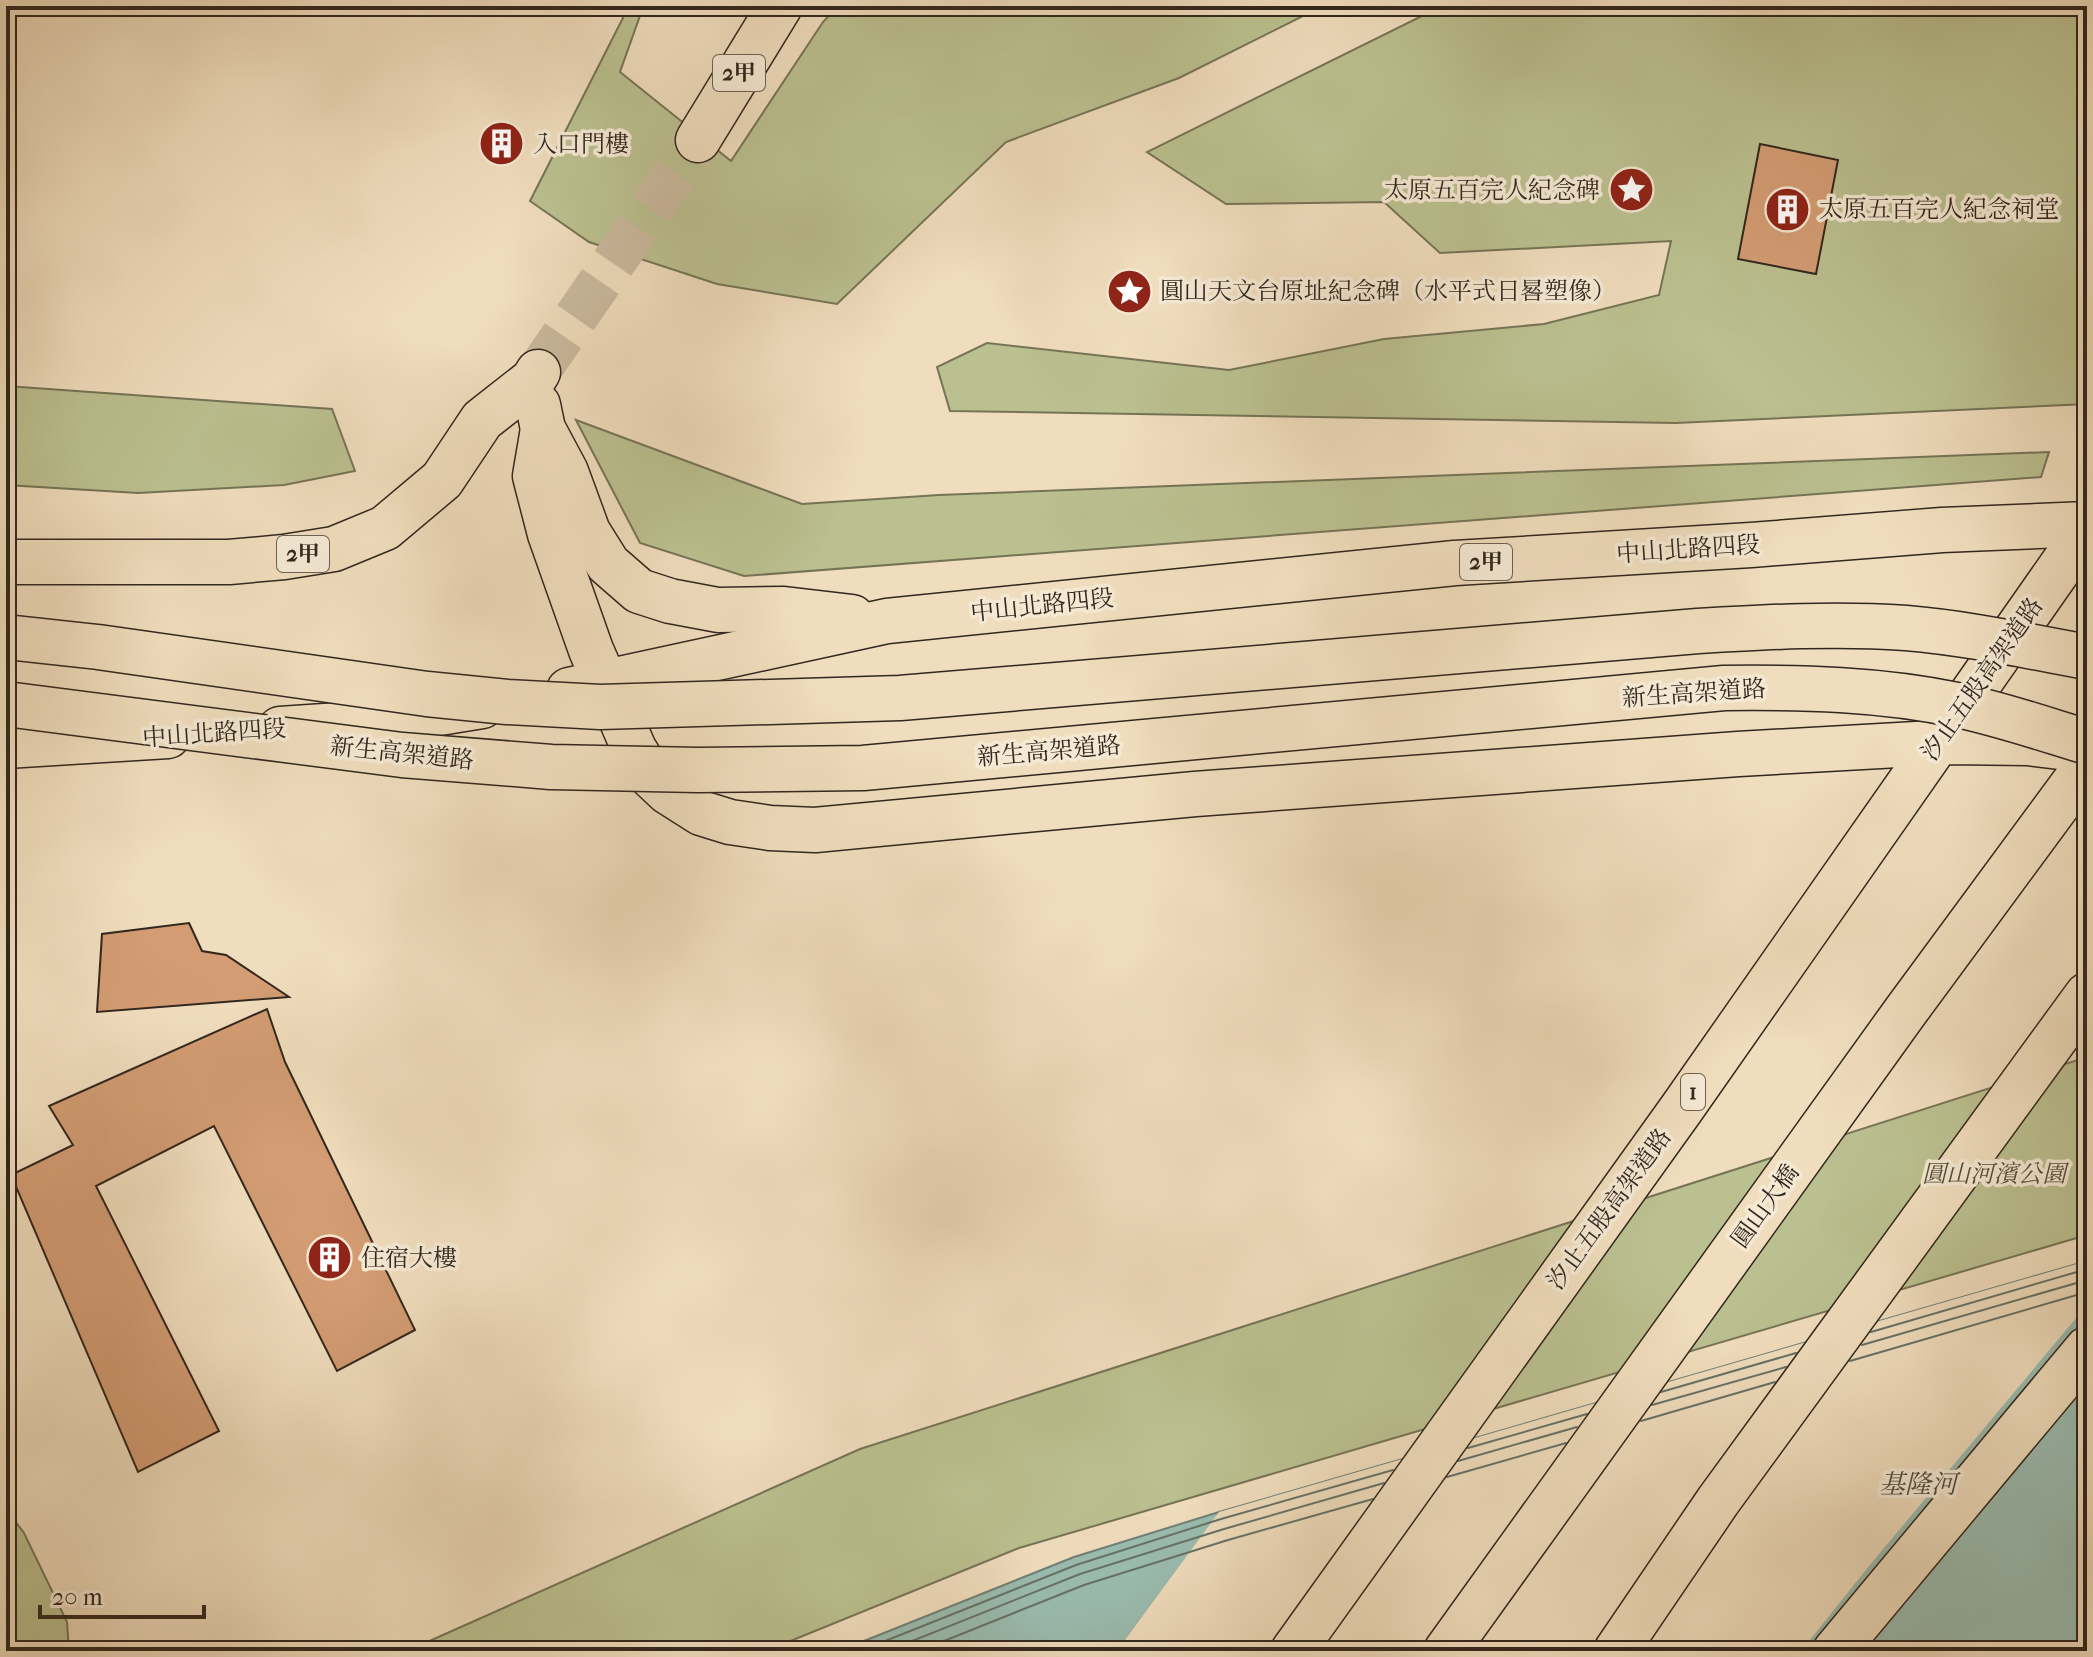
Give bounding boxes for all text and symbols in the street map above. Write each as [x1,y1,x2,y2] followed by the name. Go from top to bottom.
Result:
[713,55,765,91] road number: 2甲
[478,120,526,168] building icon: 入口門樓
[533,130,629,158] place label: 入口門樓
[1607,166,1655,214] place icon: 太原五百完人紀念碑
[1384,176,1600,204] place label: 太原五百完人紀念碑
[1764,185,1812,233] building icon: 太原五百完人紀念祠堂
[1819,195,2059,223] place label: 太原五百完人紀念祠堂
[1105,267,1153,315] place icon: 圓山天文台原址紀念碑（水平式日晷塑像）
[1160,277,1616,305] place label: 圓山天文台原址紀念碑（水平式日晷塑像）
[1615,530,1761,568] street label: 中山北路四段
[277,536,329,572] road number: 2甲
[1460,544,1512,580] road number: 2甲
[969,584,1115,626] street label: 中山北路四段
[1915,592,2049,766] street label: 汐止五股高架道路
[1621,674,1767,712] street label: 新生高架道路
[141,714,287,752] street label: 中山北路四段
[976,731,1122,771] street label: 新生高架道路
[329,732,475,774] street label: 新生高架道路
[1681,1074,1705,1110] road number: 1
[1541,1123,1677,1295] street label: 汐止五股高架道路
[1725,1159,1805,1253] street label: 圓山大橋
[1922,1160,2070,1188] park label: 圓山河濱公園
[306,1234,354,1282] building icon: 住宿大樓
[361,1244,457,1272] place label: 住宿大樓
[1879,1469,1961,1500] water label: 基隆河
[40,1569,204,1619] scale bar
[52,1583,103,1611] text: 20 m

